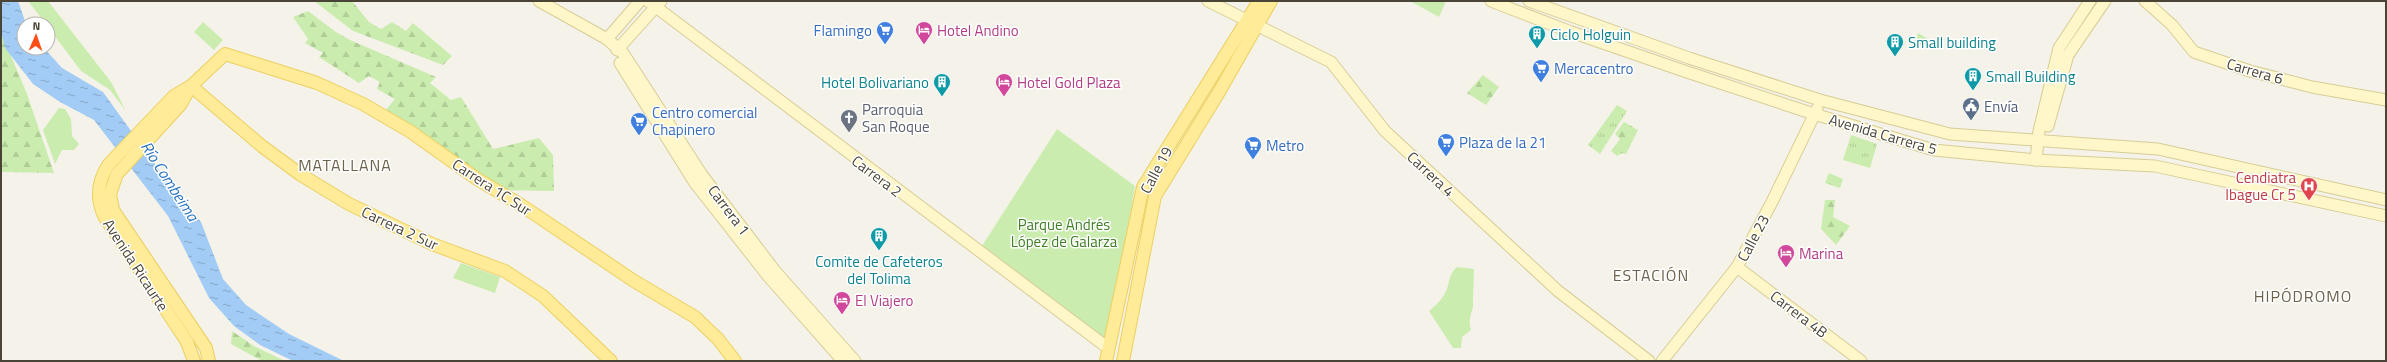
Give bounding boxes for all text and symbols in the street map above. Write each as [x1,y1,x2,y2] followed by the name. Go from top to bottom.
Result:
[16,16,56,56] north arrow
[32,18,40,34] text: N
[814,19,872,42] place label: Flamingo
[937,19,1019,42] place label: Hotel Andino
[875,20,895,45] supermarket icon: Flamingo
[914,20,934,45] hotel icon: Hotel Andino
[1550,23,1631,46] place label: Ciclo Holguin
[1527,24,1547,49] building icon: Ciclo Holguin
[1908,31,1996,54] place label: Small building
[1885,32,1905,57] building icon: Small building
[2224,52,2286,90] street label: Carrera 6
[1554,57,1634,80] place label: Mercacentro
[1531,58,1551,83] supermarket icon: Mercacentro
[1986,65,2076,88] place label: Small Building
[1963,66,1983,91] building icon: Small Building
[821,71,929,94] place label: Hotel Bolivariano
[1017,71,1121,94] place label: Hotel Gold Plaza
[932,72,952,97] building icon: Hotel Bolivariano
[994,72,1014,97] hotel icon: Hotel Gold Plaza
[1984,95,2019,118] place label: Envía
[1961,96,1981,121] public building icon: Envía
[862,98,929,138] place label: Parroquia San Roque
[652,101,757,141] place label: Centro comercial Chapinero
[839,108,859,133] church icon: Parroquia San Roque
[1826,108,1940,160] street label: Avenida Carrera 5
[629,111,649,136] supermarket icon: Centro comercial Chapinero
[1459,131,1546,154] place label: Plaza de la 21
[1436,132,1456,157] supermarket icon: Plaza de la 21
[1266,134,1304,157] place label: Metro
[1243,135,1263,160] supermarket icon: Metro
[135,136,205,227] water label: Río Combeima
[1134,142,1178,198] street label: Calle 19
[1402,146,1460,202] street label: Carrera 4
[847,149,907,203] street label: Carrera 2
[298,153,392,177] district label: MATALLANA
[448,153,536,221] street label: Carrera 1C Sur
[2225,166,2296,206] place label: Cendiatra Ibague Cr 5
[2299,176,2319,201] hospital icon: Cendiatra Ibague Cr 5
[702,180,756,240] street label: Carrera 1
[358,200,442,256] street label: Carrera 2 Sur
[1731,210,1775,266] street label: Calle 23
[1011,213,1118,253] park label: Parque Andrés López de Galarza
[97,214,175,316] street label: Avenida Ricaurte
[869,226,889,251] building icon: Comite de Cafeteros del Tolima
[1799,242,1844,265] place label: Marina
[1776,243,1796,268] hotel icon: Marina
[815,250,943,290] place label: Comite de Cafeteros del Tolima
[1613,263,1689,287] district label: ESTACIÓN
[2254,284,2352,308] district label: HIPÓDROMO
[1765,285,1833,343] street label: Carrera 4B
[855,289,913,312] place label: El Viajero
[832,290,852,315] hotel icon: El Viajero

